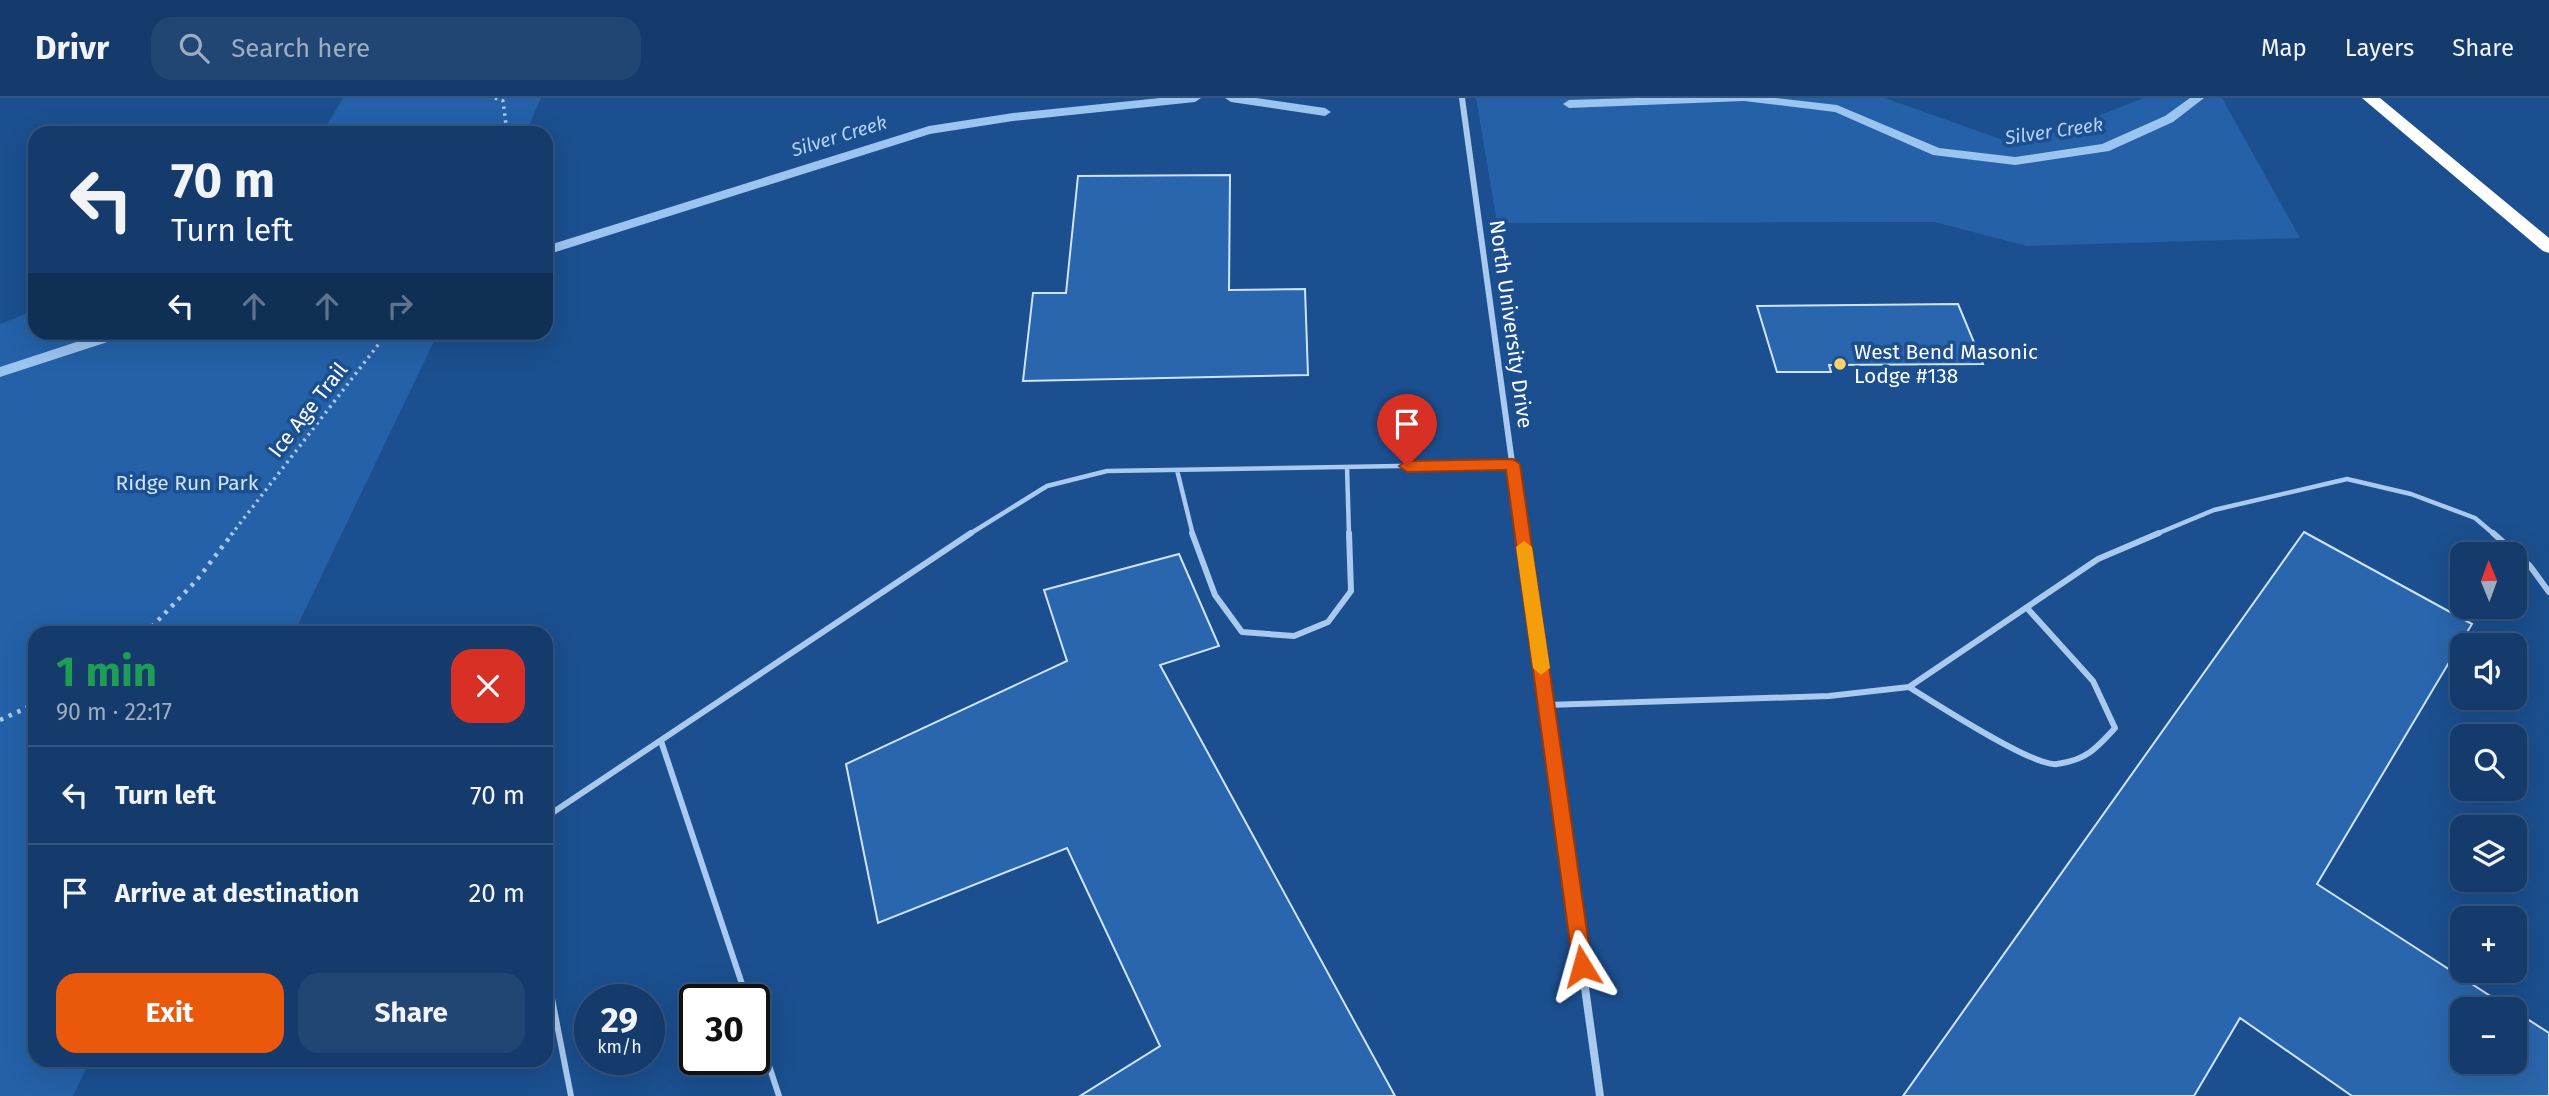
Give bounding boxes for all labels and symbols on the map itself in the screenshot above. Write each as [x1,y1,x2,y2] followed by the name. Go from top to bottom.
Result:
[787,111,890,162] water label: Silver Creek
[2002,113,2105,149] water label: Silver Creek
[1484,218,1538,430] street label: North University Drive
[1854,339,2038,389] place label: West Bend Masonic Lodge #138
[1832,356,1848,372] marker: West Bend Masonic Lodge #138
[263,357,353,463] street label: Ice Age Trail
[1377,394,1437,466] pin
[116,470,259,496] park label: Ridge Run Park
[2450,542,2527,620] north arrow
[1545,929,1619,1003] position arrow
[679,984,770,1075] speed limit sign: 30

